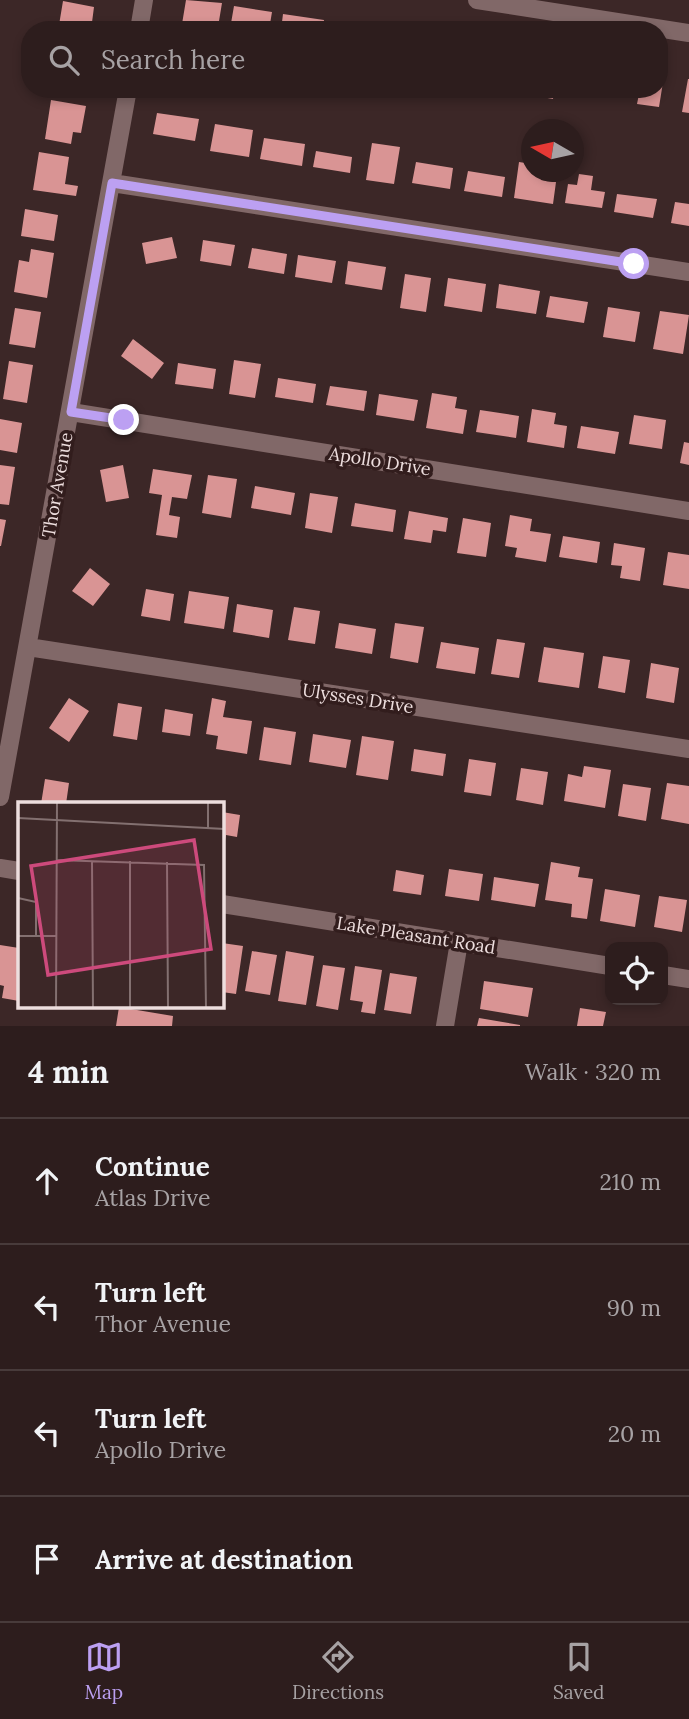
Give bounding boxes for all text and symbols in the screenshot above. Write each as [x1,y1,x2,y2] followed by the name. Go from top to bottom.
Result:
[21,21,668,98] search box
[45,41,83,79] icon: search
[101,43,245,76] text: Search here
[521,119,584,182] north arrow
[618,248,649,279] route start
[108,404,139,435] route end
[36,430,78,539] street label: Thor Avenue
[327,441,433,480] street label: Apollo Drive
[301,678,416,718] street label: Ulysses Drive
[18,802,224,1009] inset map
[335,911,497,959] street label: Lake Pleasant Road
[605,942,668,1005] map controls
[605,942,668,1005] button: locate
[28,1053,109,1091] text: 4 min
[525,1057,661,1086] text: Walk · 320 m
[95,1150,210,1183] text: Continue
[28,1162,66,1200] icon: ahead
[599,1167,661,1196] text: 210 m
[95,1183,210,1212] text: Atlas Drive
[95,1276,206,1309] text: Turn left
[28,1288,66,1326] icon: left
[607,1293,661,1322] text: 90 m
[95,1309,231,1338] text: Thor Avenue
[95,1402,206,1435] text: Turn left
[28,1414,66,1452] icon: left
[608,1419,661,1448] text: 20 m
[95,1435,226,1464] text: Apollo Drive
[28,1540,66,1578] icon: arrive
[95,1543,353,1576] text: Arrive at destination
[85,1638,123,1704] tab: Map
[292,1638,384,1704] tab: Directions
[553,1638,604,1704] tab: Saved

